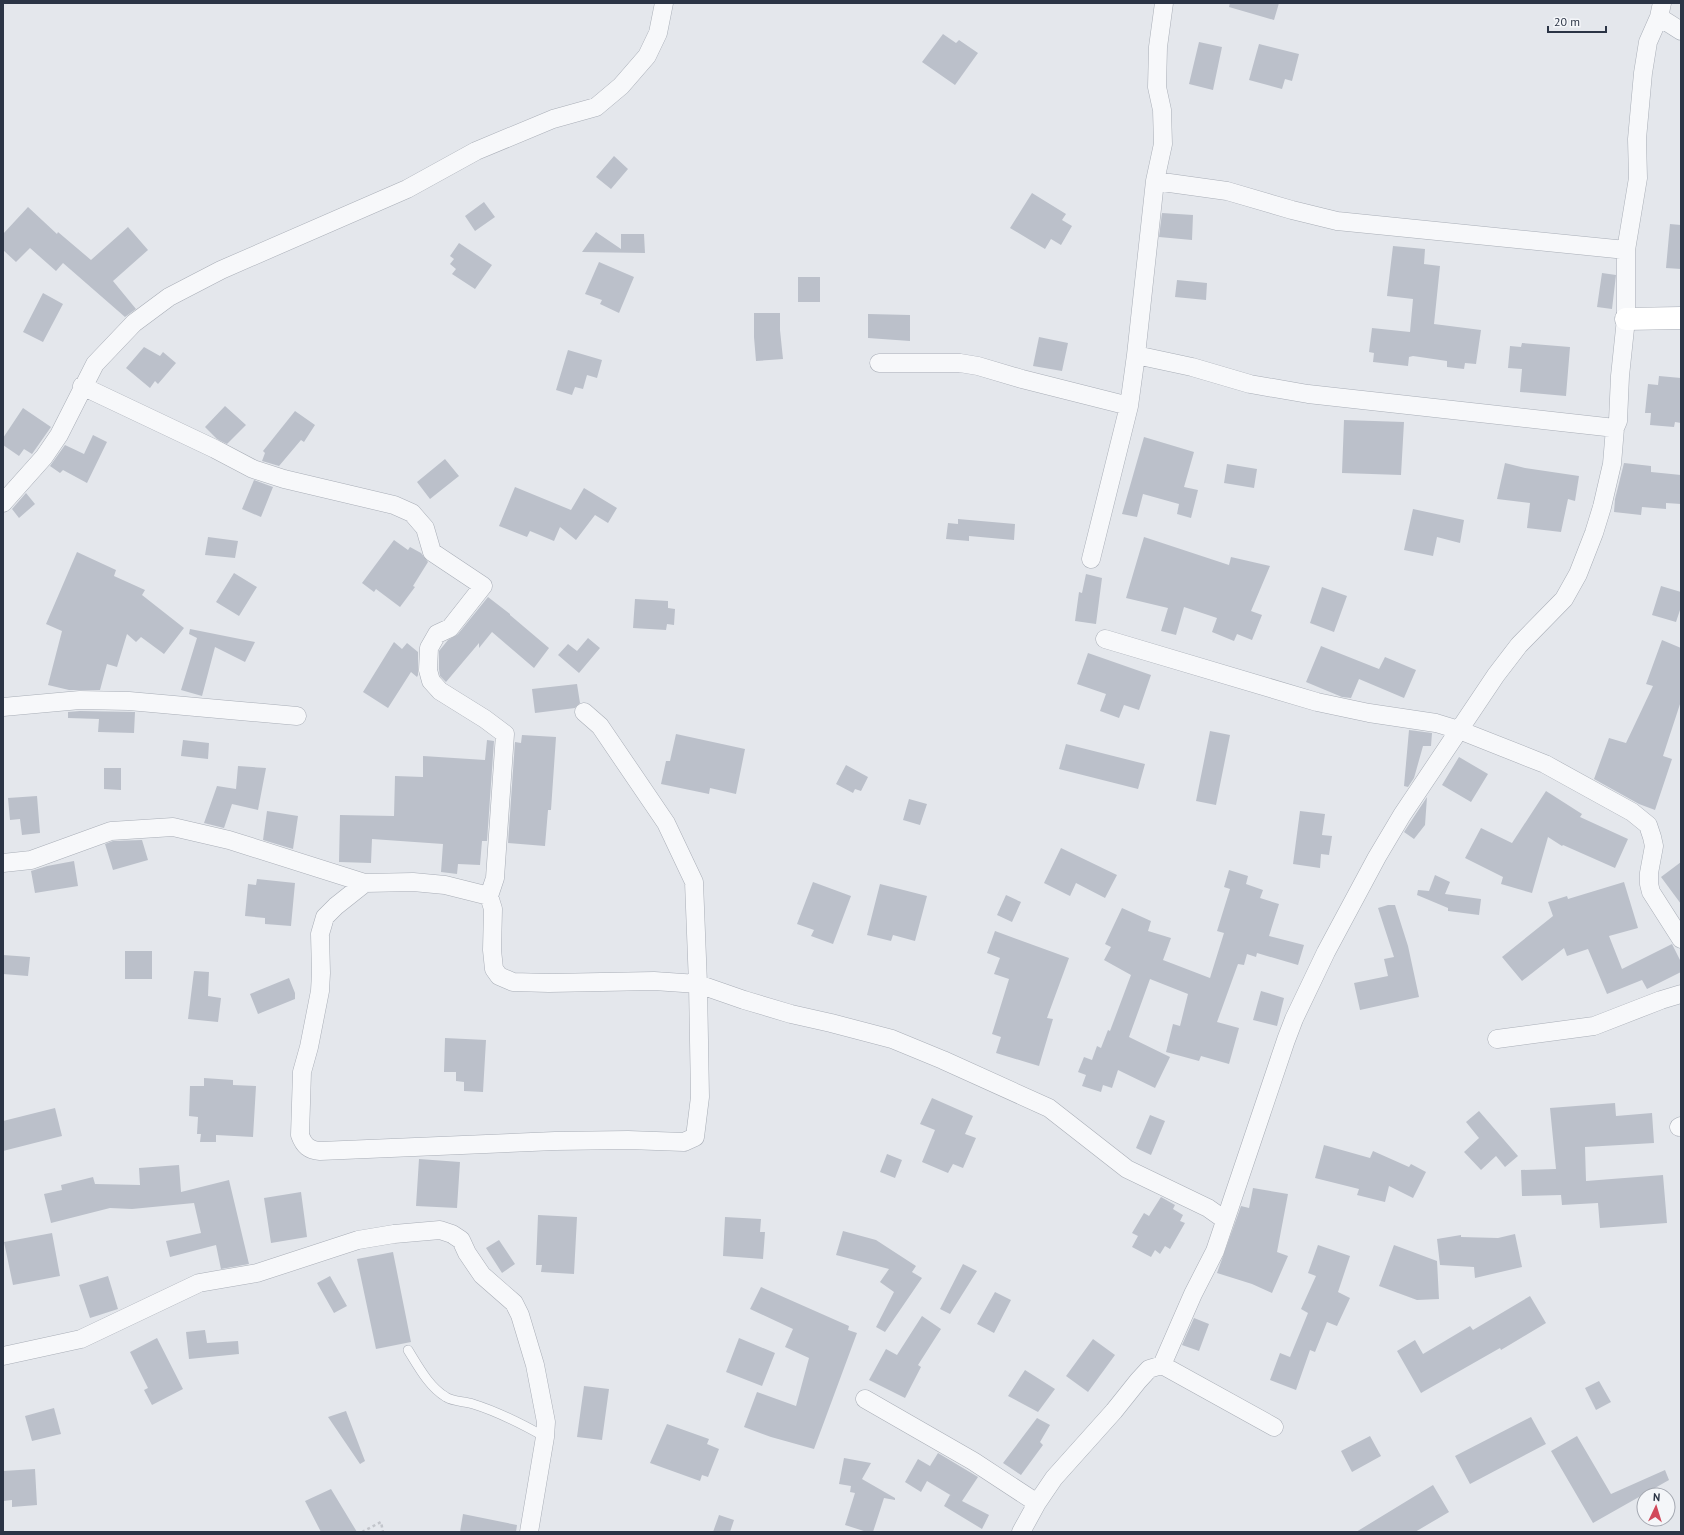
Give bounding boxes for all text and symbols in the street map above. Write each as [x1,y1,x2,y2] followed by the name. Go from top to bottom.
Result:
[1548,8,1606,34] scale bar
[1554,14,1580,29] text: 20 m
[1636,1487,1676,1527] north arrow
[1653,1490,1661,1504] text: N

